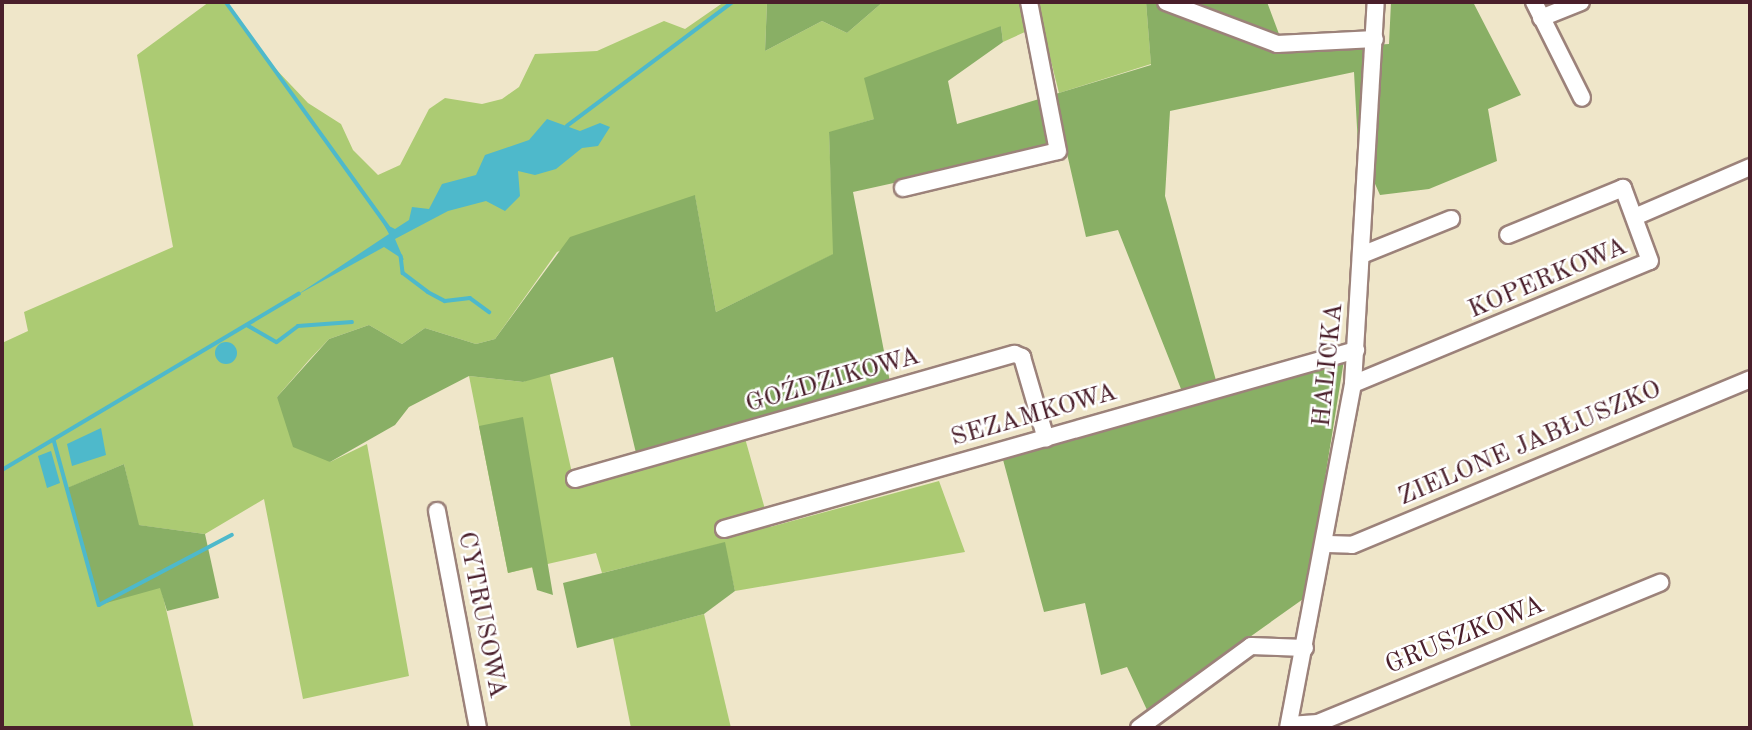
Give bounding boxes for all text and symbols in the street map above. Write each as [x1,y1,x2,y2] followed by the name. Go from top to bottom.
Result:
[1464,231,1632,327] street label: KOPERKOWA
[1307,301,1351,429] street label: HALICKA
[742,341,924,421] street label: GOŹDZIKOWA
[1394,374,1666,514] street label: ZIELONE JABŁUSZKO
[947,377,1121,455] street label: SEZAMKOWA
[450,529,512,701] street label: CYTRUSOWA
[1381,590,1549,682] street label: GRUSZKOWA

